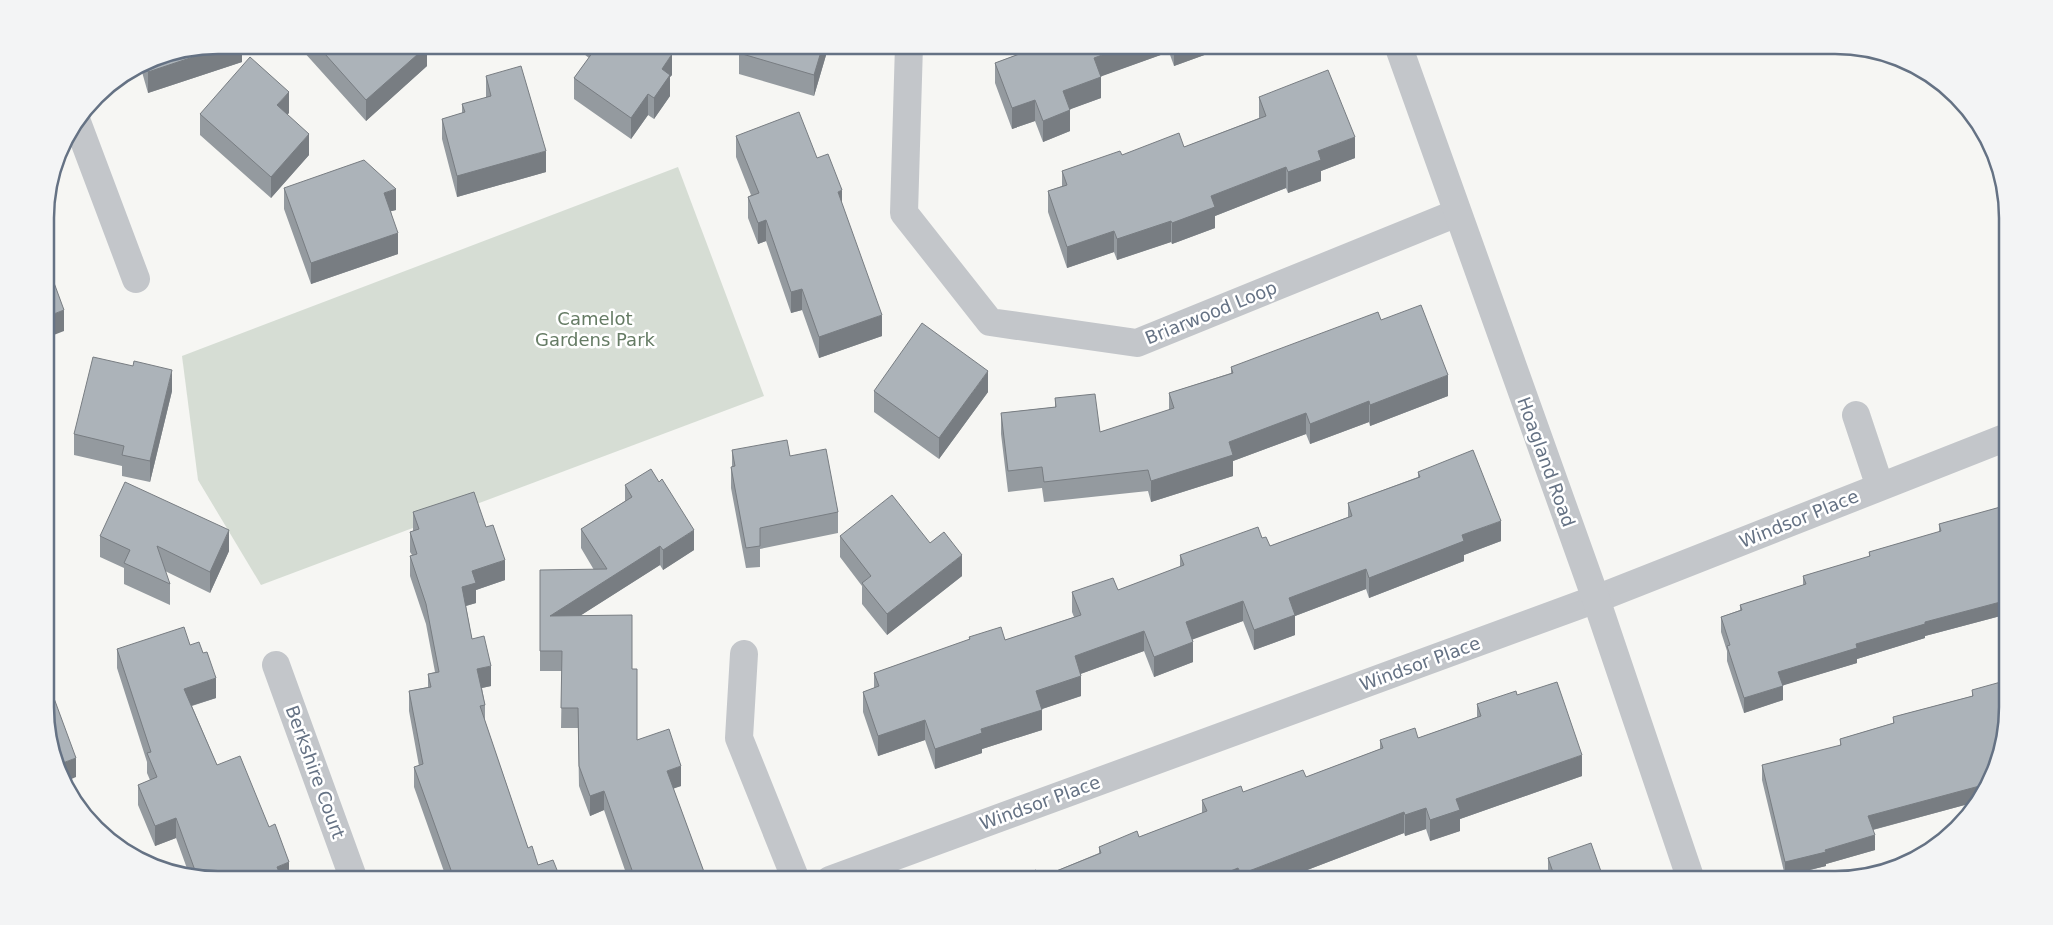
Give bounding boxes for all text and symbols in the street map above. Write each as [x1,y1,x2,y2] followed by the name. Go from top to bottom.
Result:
[1142,277,1280,349] street label: Briarwood Loop
[535,308,656,350] park label: Camelot Gardens Park
[1513,394,1580,530] street label: Hoagland Road
[1736,485,1861,552] street label: Windsor Place
[1357,632,1483,695] street label: Windsor Place
[282,702,349,841] street label: Berkshire Court
[977,771,1103,834] street label: Windsor Place

